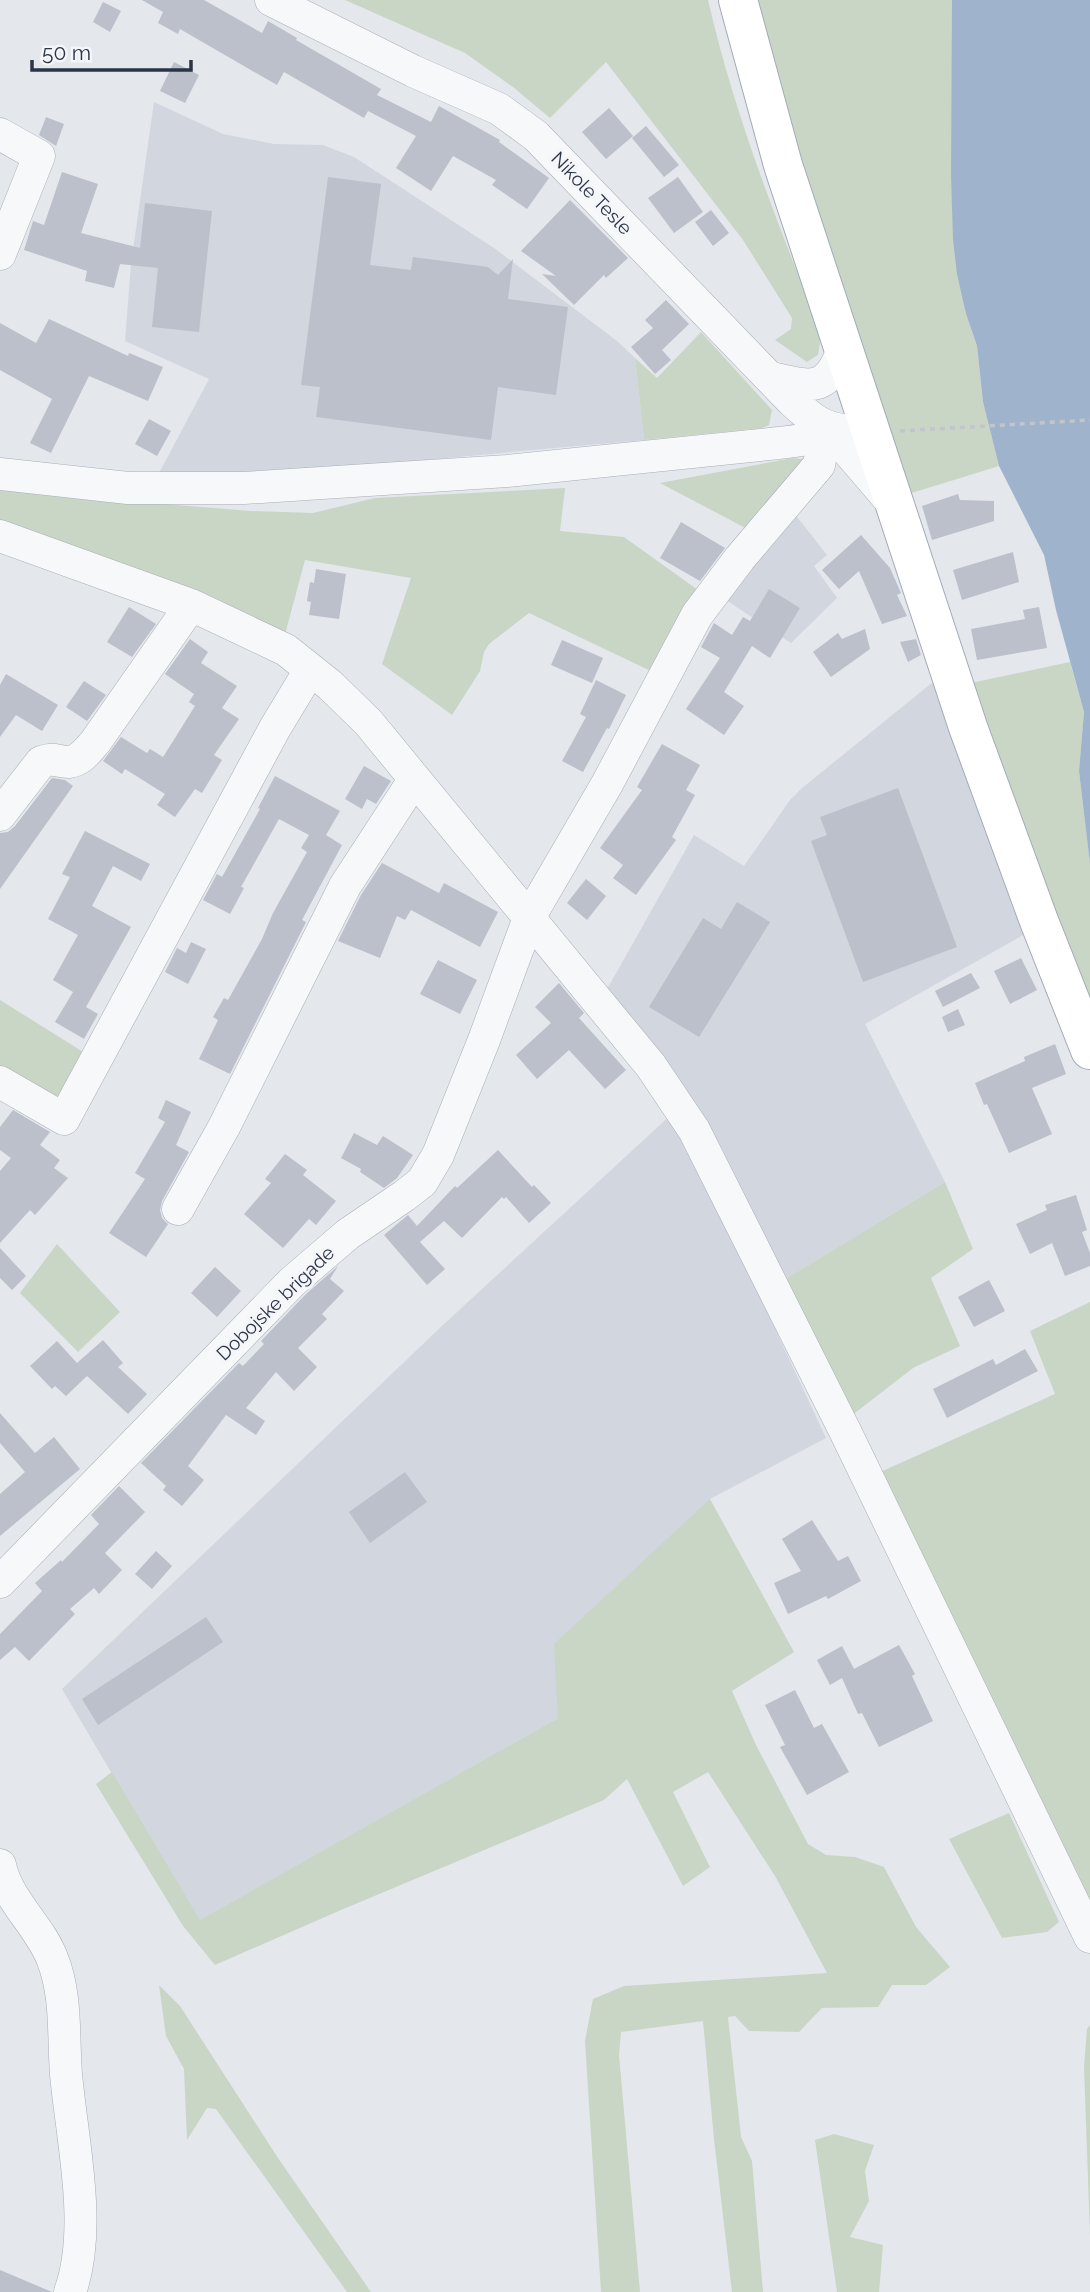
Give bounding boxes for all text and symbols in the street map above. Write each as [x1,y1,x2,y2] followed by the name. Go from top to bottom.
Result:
[32,28,191,72] scale bar
[42,40,91,65] text: 50 m
[547,147,637,239] street label: Nikole Tesle
[212,1241,338,1365] street label: Dobojske brigade

